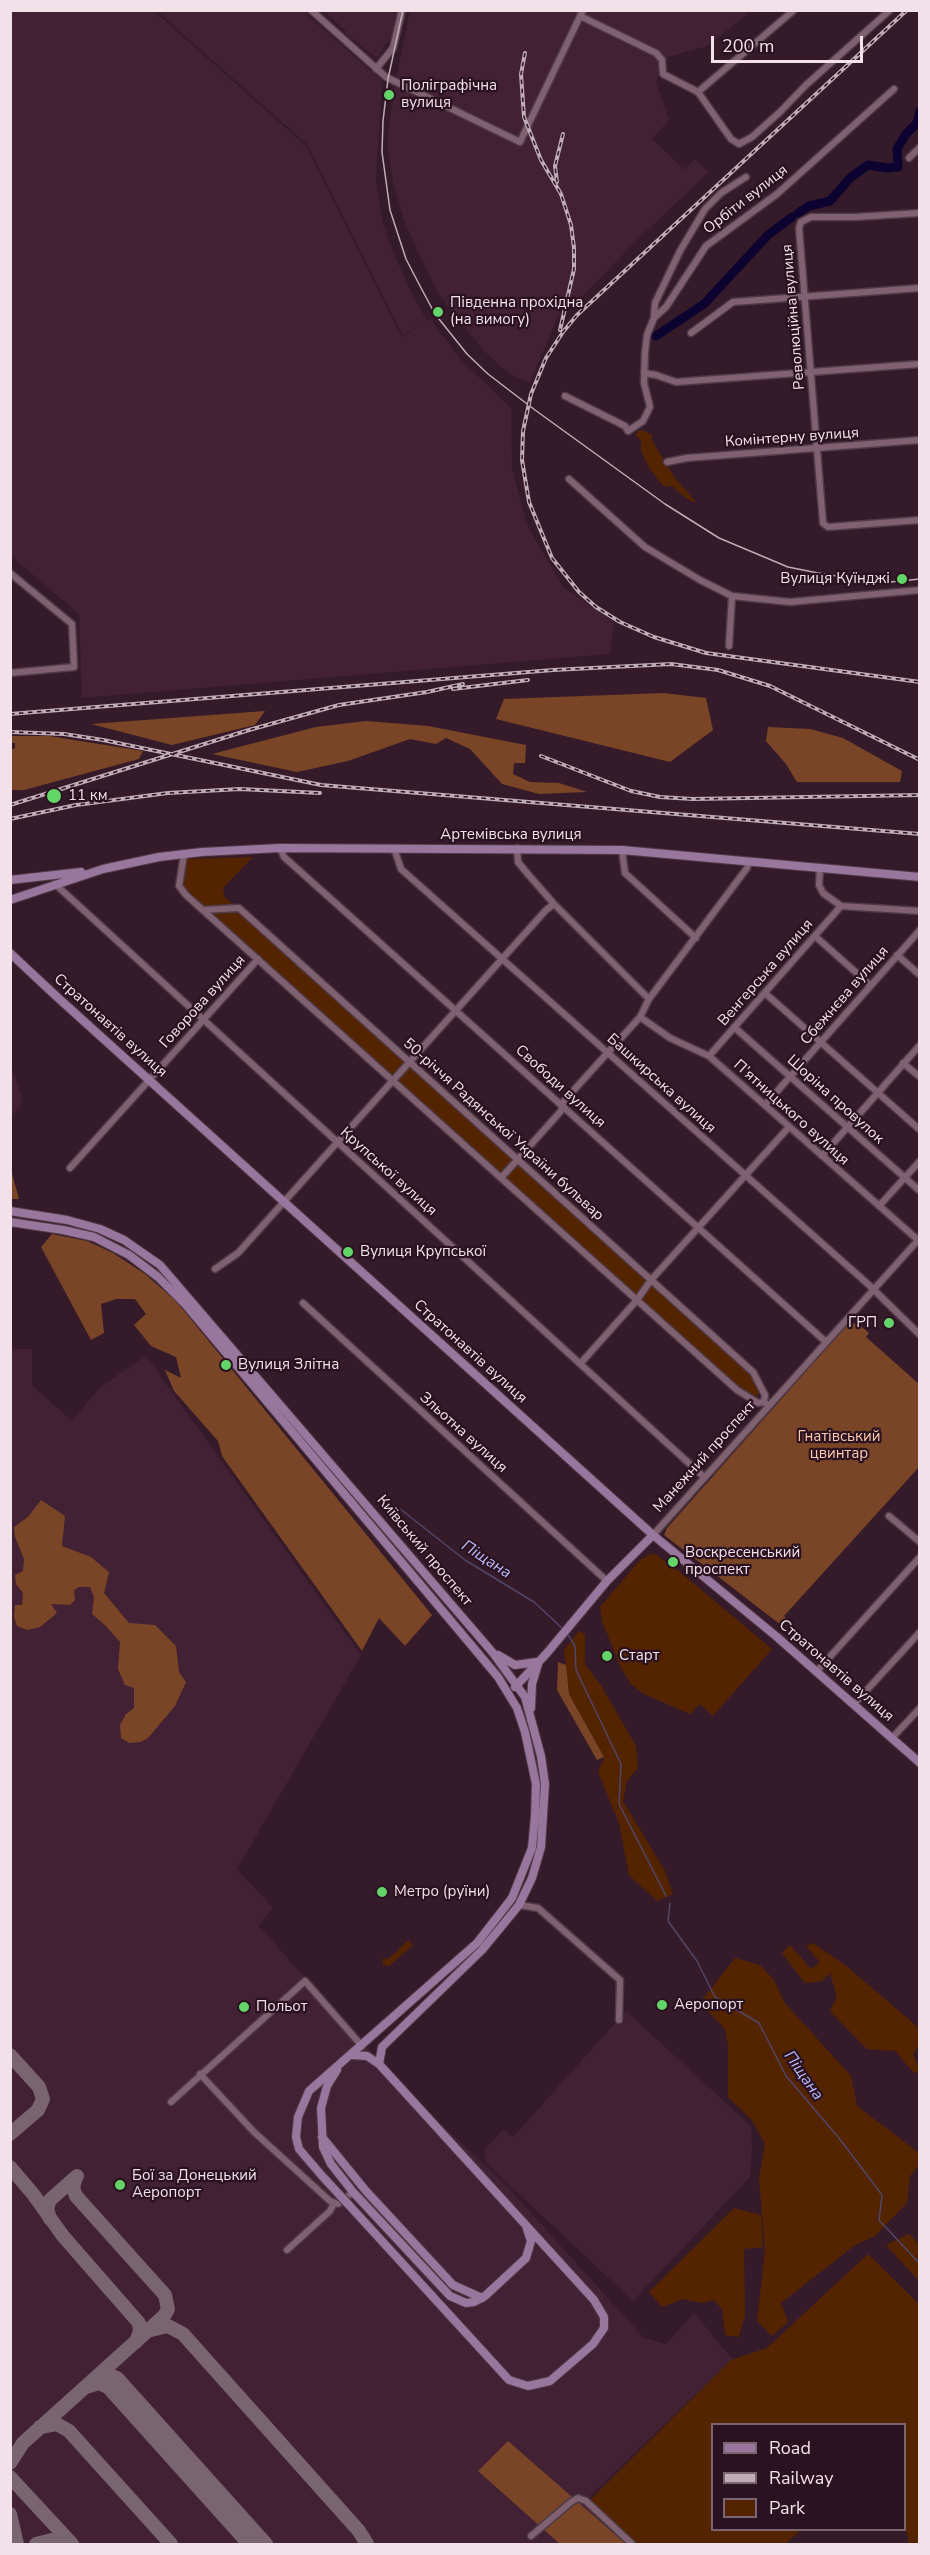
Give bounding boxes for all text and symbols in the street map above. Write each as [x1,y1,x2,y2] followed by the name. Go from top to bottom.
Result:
[714,24,866,62] scale bar
[722,34,774,58] text: 200 m
[401,77,497,112] place label: Поліграфічна вулиця
[382,88,396,102] marker: Поліграфічна вулиця
[700,162,792,238] street label: Орбіти вулиця
[779,243,809,391] street label: Революційна вулиця
[450,294,583,329] place label: Південна прохідна (на вимогу)
[431,305,445,319] marker: Південна прохідна (на вимогу)
[724,424,860,452] street label: Комінтерну вулиця
[780,570,890,588] place label: Вулиця Куїнджі
[895,572,909,586] marker: Вулиця Куїнджі
[45,787,63,805] marker: 11 км
[68,787,108,805] place label: 11 км
[440,826,582,844] street label: Артемівська вулиця
[715,916,817,1030] street label: Венгерська вулиця
[797,943,893,1049] street label: Сбежнєва вулиця
[156,952,250,1052] street label: Говорова вулиця
[50,970,170,1082] street label: Стратонавтів вулиця
[603,1030,719,1138] street label: Башкирська вулиця
[399,1035,607,1225] street label: 50-річчя Радянської України бульвар
[511,1042,609,1132] street label: Свободи вулиця
[783,1052,887,1148] street label: Шоріна провулок
[729,1056,853,1170] street label: П’ятницького вулиця
[336,1124,440,1220] street label: Крупської вулиця
[360,1243,486,1261] place label: Вулиця Крупської
[341,1245,355,1259] marker: Вулиця Крупської
[410,1296,530,1408] street label: Стратонавтів вулиця
[848,1314,877,1332] place label: ГРП
[882,1316,896,1330] marker: ГРП
[238,1356,339,1374] place label: Вулиця Злітна
[219,1358,233,1372] marker: Вулиця Злітна
[415,1389,511,1477] street label: Зльотна вулиця
[650,1397,760,1517] street label: Манежний проспект
[798,1428,880,1463] park label: Гнатівський цвинтар
[372,1492,476,1610] street label: Київський проспект
[457,1537,515,1583] water label: Піщана
[685,1544,800,1579] place label: Воскресенський проспект
[666,1555,680,1569] marker: Воскресенський проспект
[775,1616,897,1726] street label: Стратонавтів вулиця
[619,1647,659,1665] place label: Старт
[600,1649,614,1663] marker: Старт
[394,1883,490,1901] place label: Метро (руїни)
[375,1885,389,1899] marker: Метро (руїни)
[674,1996,743,2014] place label: Аеропорт
[256,1998,307,2016] place label: Польот
[655,1998,669,2012] marker: Аеропорт
[237,2000,251,2014] marker: Польот
[779,2048,827,2104] water label: Піщана
[132,2167,257,2202] place label: Бої за Донецький Аеропорт
[113,2178,127,2192] marker: Бої за Донецький Аеропорт
[711,2423,906,2531] legend
[769,2436,811,2460] text: Road
[769,2466,834,2490] text: Railway
[769,2496,805,2520] text: Park

